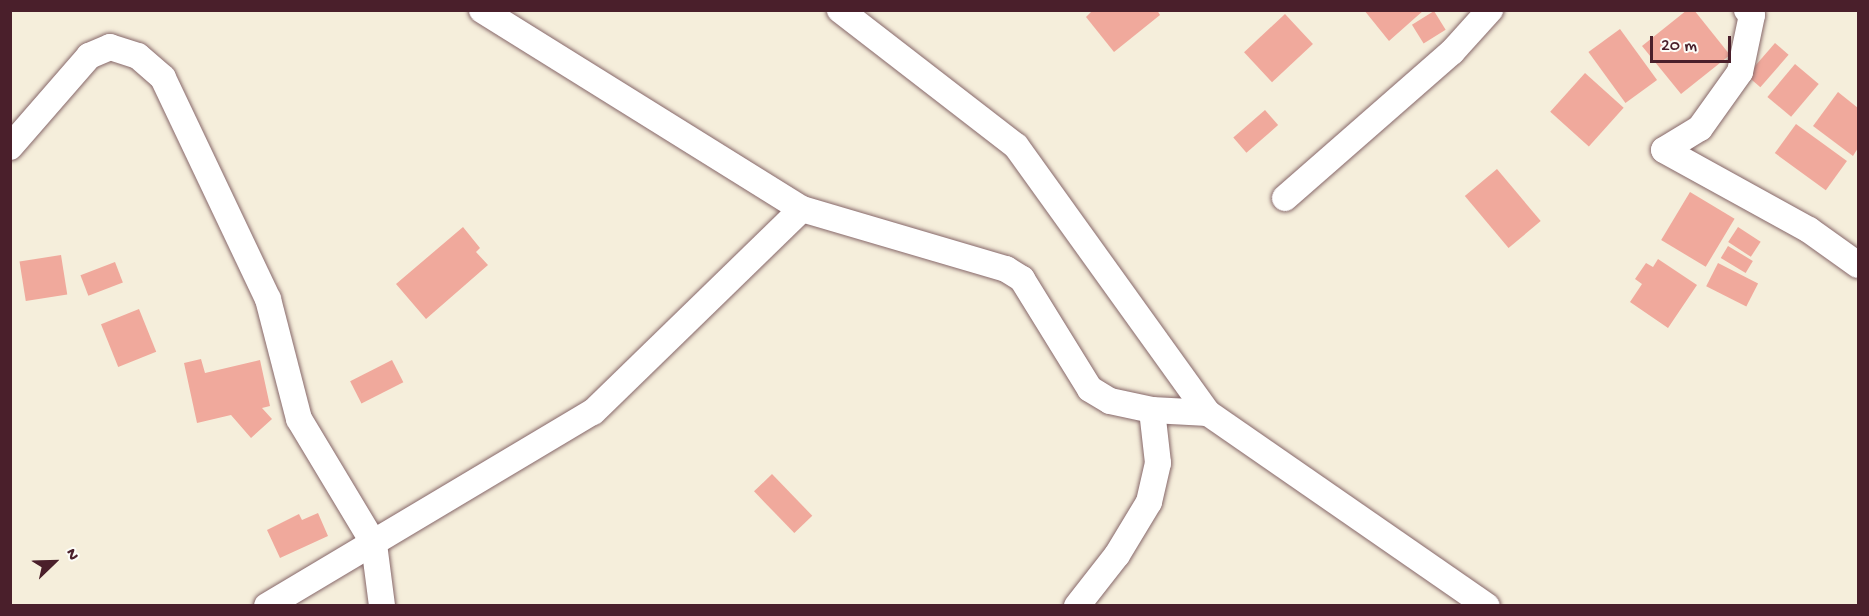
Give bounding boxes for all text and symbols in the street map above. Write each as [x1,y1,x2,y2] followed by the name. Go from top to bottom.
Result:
[1653,24,1734,62] scale bar
[1661,36,1697,57] text: 20 m
[24,532,84,592] north arrow
[60,546,82,563] text: N

